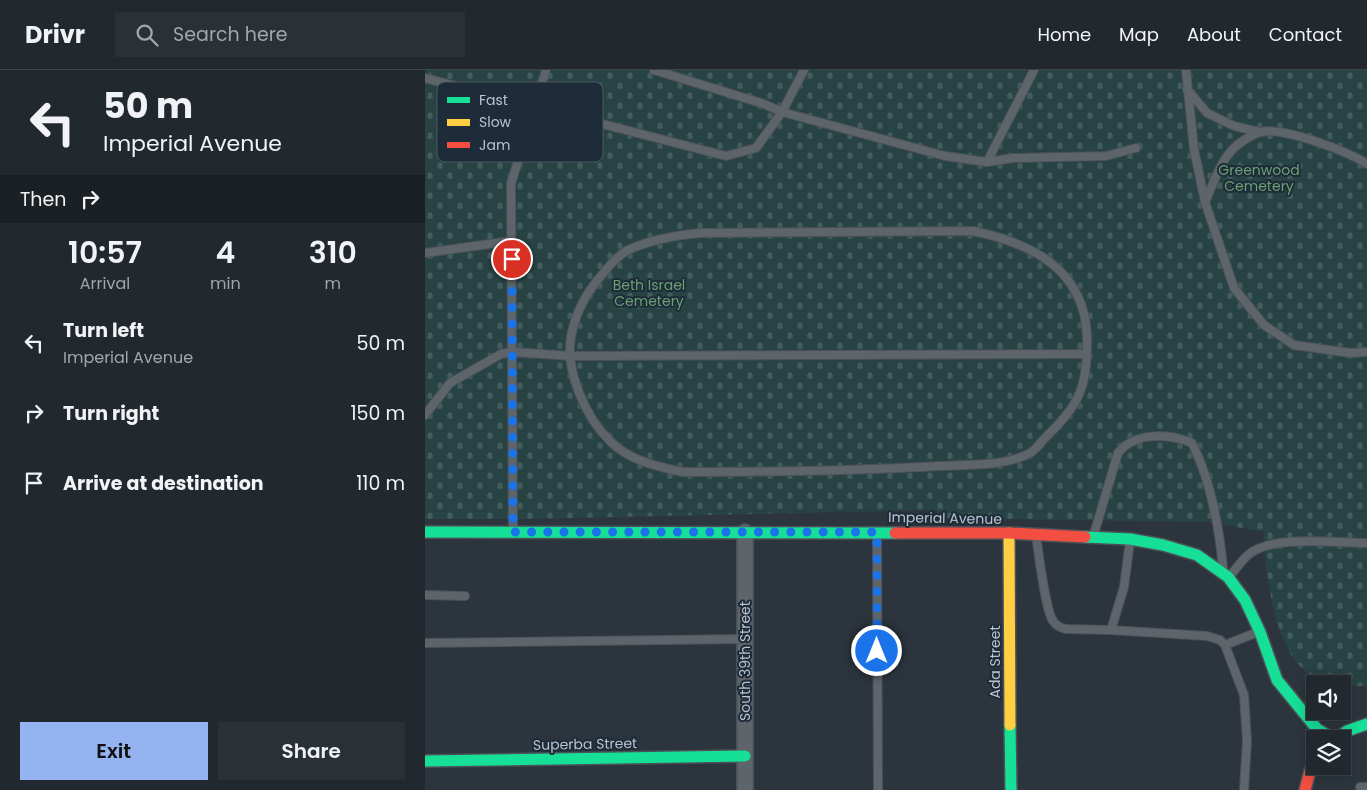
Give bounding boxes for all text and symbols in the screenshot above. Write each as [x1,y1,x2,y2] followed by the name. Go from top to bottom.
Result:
[115,12,465,57] search box
[25,18,85,51] text: Drivr
[133,21,161,49] icon: search
[173,21,288,48] text: Search here
[1037,22,1091,47] text: Home
[1119,22,1159,47] text: Map
[1187,22,1241,47] text: About
[1269,22,1342,47] text: Contact
[103,81,193,130] text: 50 m
[437,82,603,162] legend
[20,90,85,155] icon: left
[479,90,508,110] text: Fast
[479,112,512,132] text: Slow
[103,128,282,159] text: Imperial Avenue
[479,135,510,155] text: Jam
[1218,160,1300,196] park label: Greenwood Cemetery
[76,185,104,213] icon: right
[20,186,66,213] text: Then
[68,231,142,274] text: 10:57
[215,231,235,274] text: 4
[309,231,357,274] text: 310
[491,238,533,280] pin
[498,245,526,273] icon: arrive
[80,272,130,295] text: Arrival
[210,272,241,295] text: min
[325,272,341,295] text: m
[613,275,685,311] park label: Beth Israel Cemetery
[63,317,144,344] text: Turn left
[20,329,48,357] icon: left
[356,330,405,357] text: 50 m
[63,346,193,369] text: Imperial Avenue
[20,399,48,427] icon: right
[63,400,159,427] text: Turn right
[350,400,405,427] text: 150 m
[20,469,48,497] icon: arrive
[63,470,264,497] text: Arrive at destination
[356,470,405,497] text: 110 m
[888,507,1002,529] street label: Imperial Avenue
[735,601,755,721] street label: South 39th Street
[850,624,902,676] position arrow
[985,625,1005,699] street label: Ada Street
[1306,675,1351,775] map controls
[1306,675,1351,720] button: sound
[20,722,208,780] button: Exit
[218,722,405,780] button: Share
[1306,730,1351,775] button: layers
[533,733,637,755] street label: Superba Street

